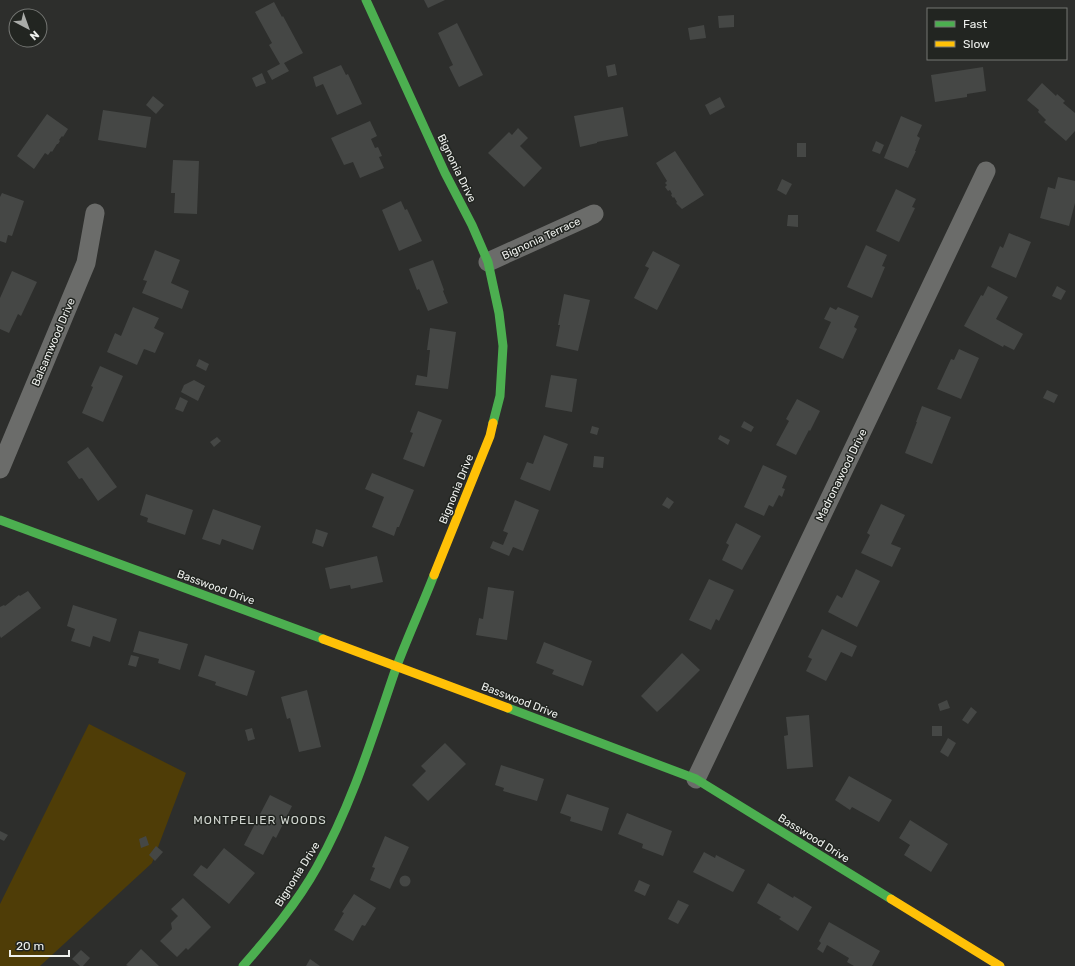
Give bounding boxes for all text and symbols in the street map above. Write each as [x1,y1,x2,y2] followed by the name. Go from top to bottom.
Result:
[8,8,48,48] north arrow
[927,8,1067,60] legend
[963,17,987,31] text: Fast
[27,28,41,43] text: N
[963,37,990,51] text: Slow
[434,132,479,204] street label: Bignonia Drive
[500,215,583,262] street label: Bignonia Terrace
[29,296,78,388] street label: Balsamwood Drive
[813,427,870,524] street label: Madronawood Drive
[437,452,476,526] street label: Bignonia Drive
[175,567,256,608] street label: Basswood Drive
[479,680,560,721] street label: Basswood Drive
[776,811,852,866] street label: Basswood Drive
[193,813,327,827] district label: MONTPELIER WOODS
[272,839,323,909] street label: Bignonia Drive
[10,932,69,958] scale bar
[16,939,44,953] text: 20 m

